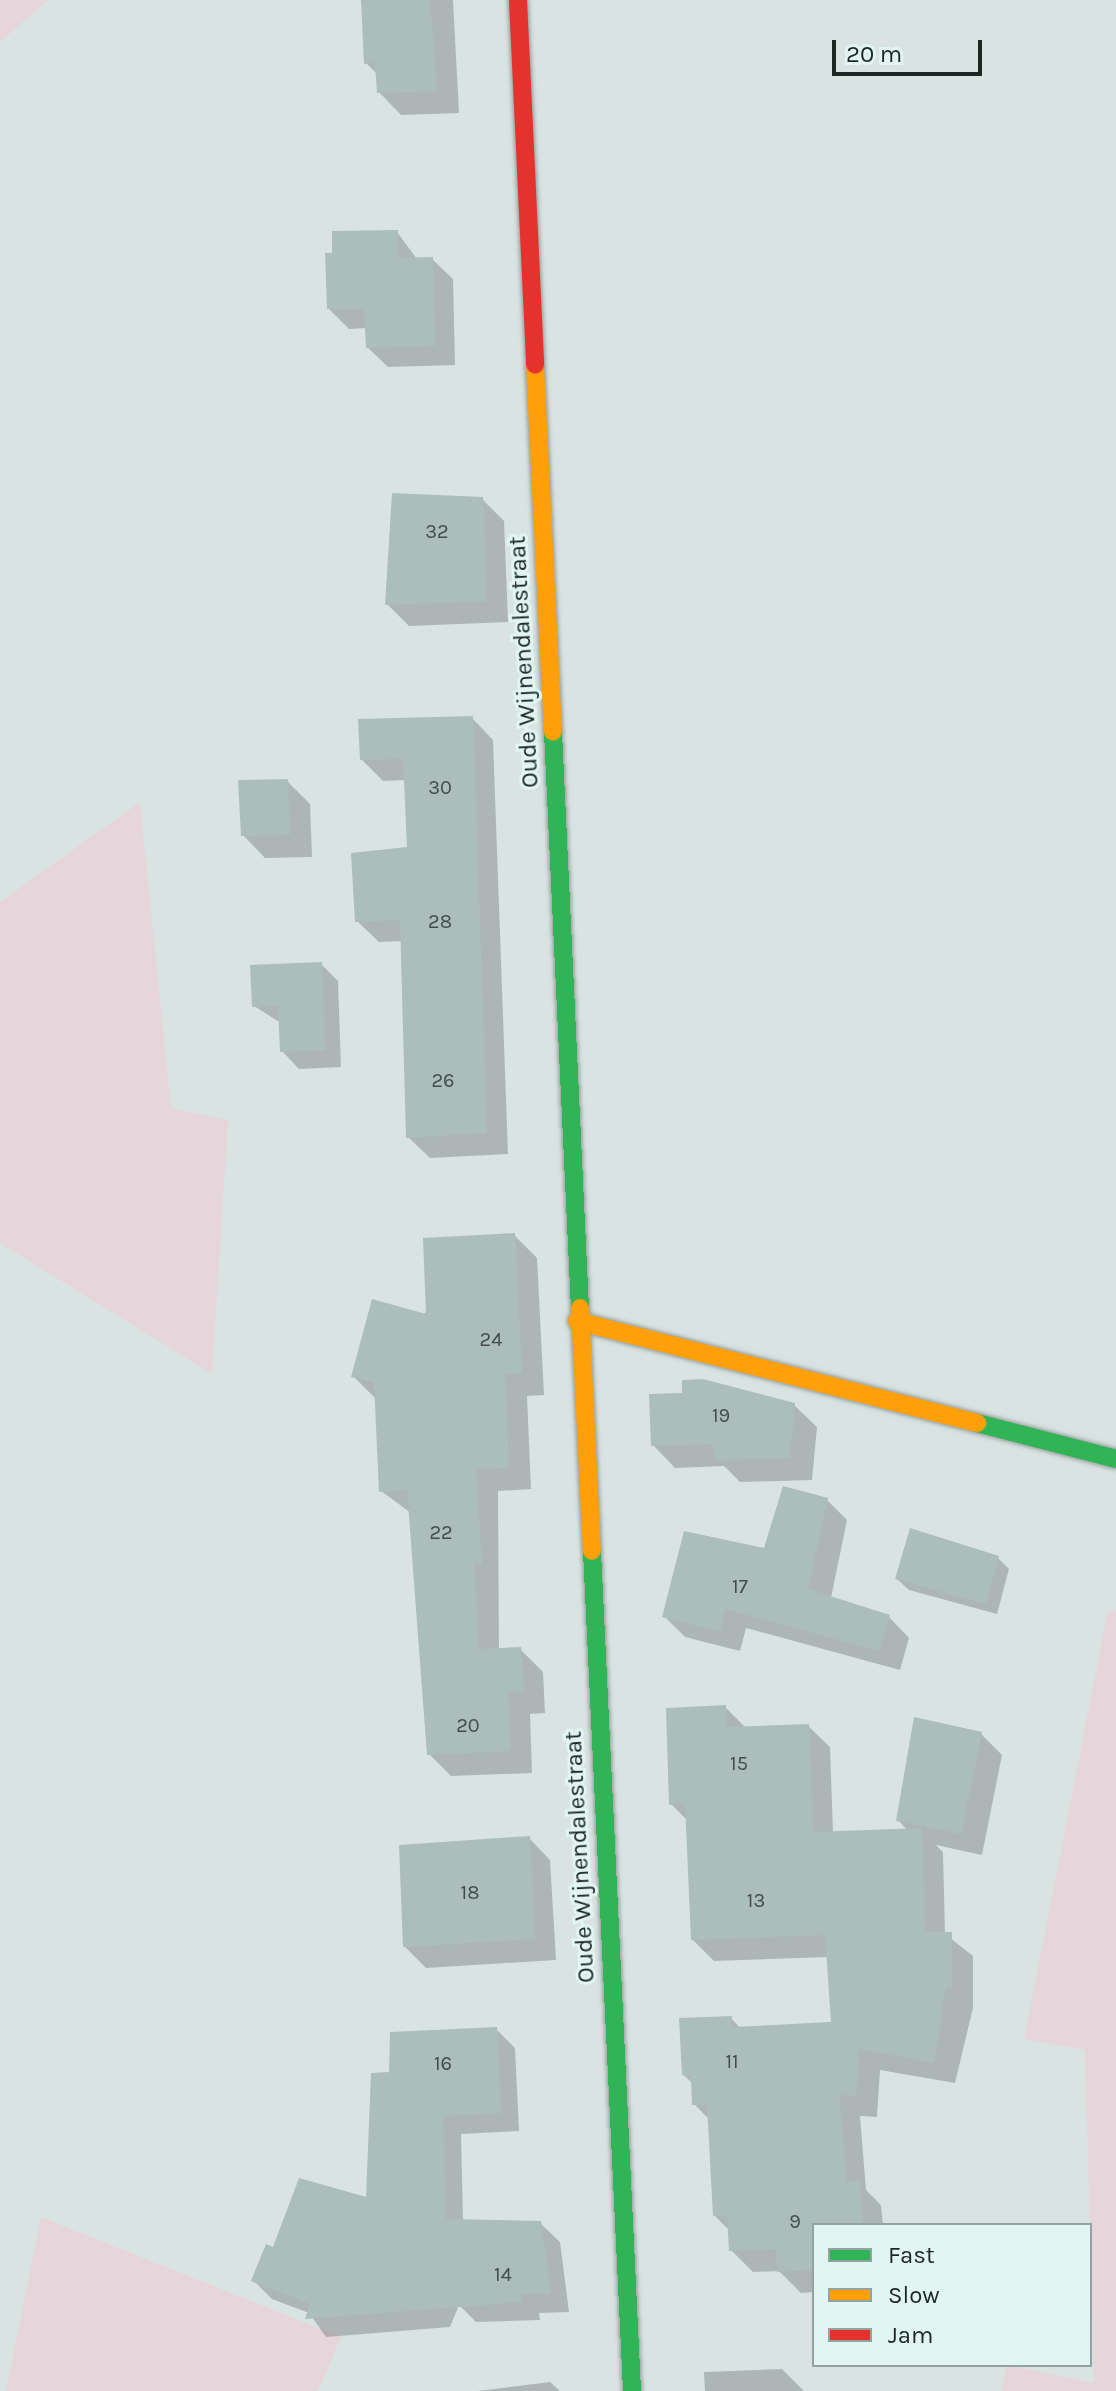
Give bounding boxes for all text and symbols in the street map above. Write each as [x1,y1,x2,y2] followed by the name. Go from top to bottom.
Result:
[836,24,986,74] scale bar
[846,40,902,68] text: 20 m
[425,519,449,543] house number: 32
[503,535,545,789] street label: Oude Wijnendalestraat
[428,775,452,799] house number: 30
[428,909,452,933] house number: 28
[431,1068,455,1092] house number: 26
[480,1327,502,1351] house number: 24
[712,1403,730,1427] house number: 19
[429,1520,453,1544] house number: 22
[732,1574,748,1598] house number: 17
[456,1713,480,1737] house number: 20
[559,1730,601,1984] street label: Oude Wijnendalestraat
[730,1751,748,1775] house number: 15
[461,1880,479,1904] house number: 18
[747,1888,765,1912] house number: 13
[725,2049,739,2073] house number: 11
[434,2051,452,2075] house number: 16
[789,2209,801,2233] house number: 9
[812,2223,1092,2367] legend
[888,2241,935,2269] text: Fast
[494,2262,512,2286] house number: 14
[888,2281,940,2309] text: Slow
[888,2321,933,2349] text: Jam

